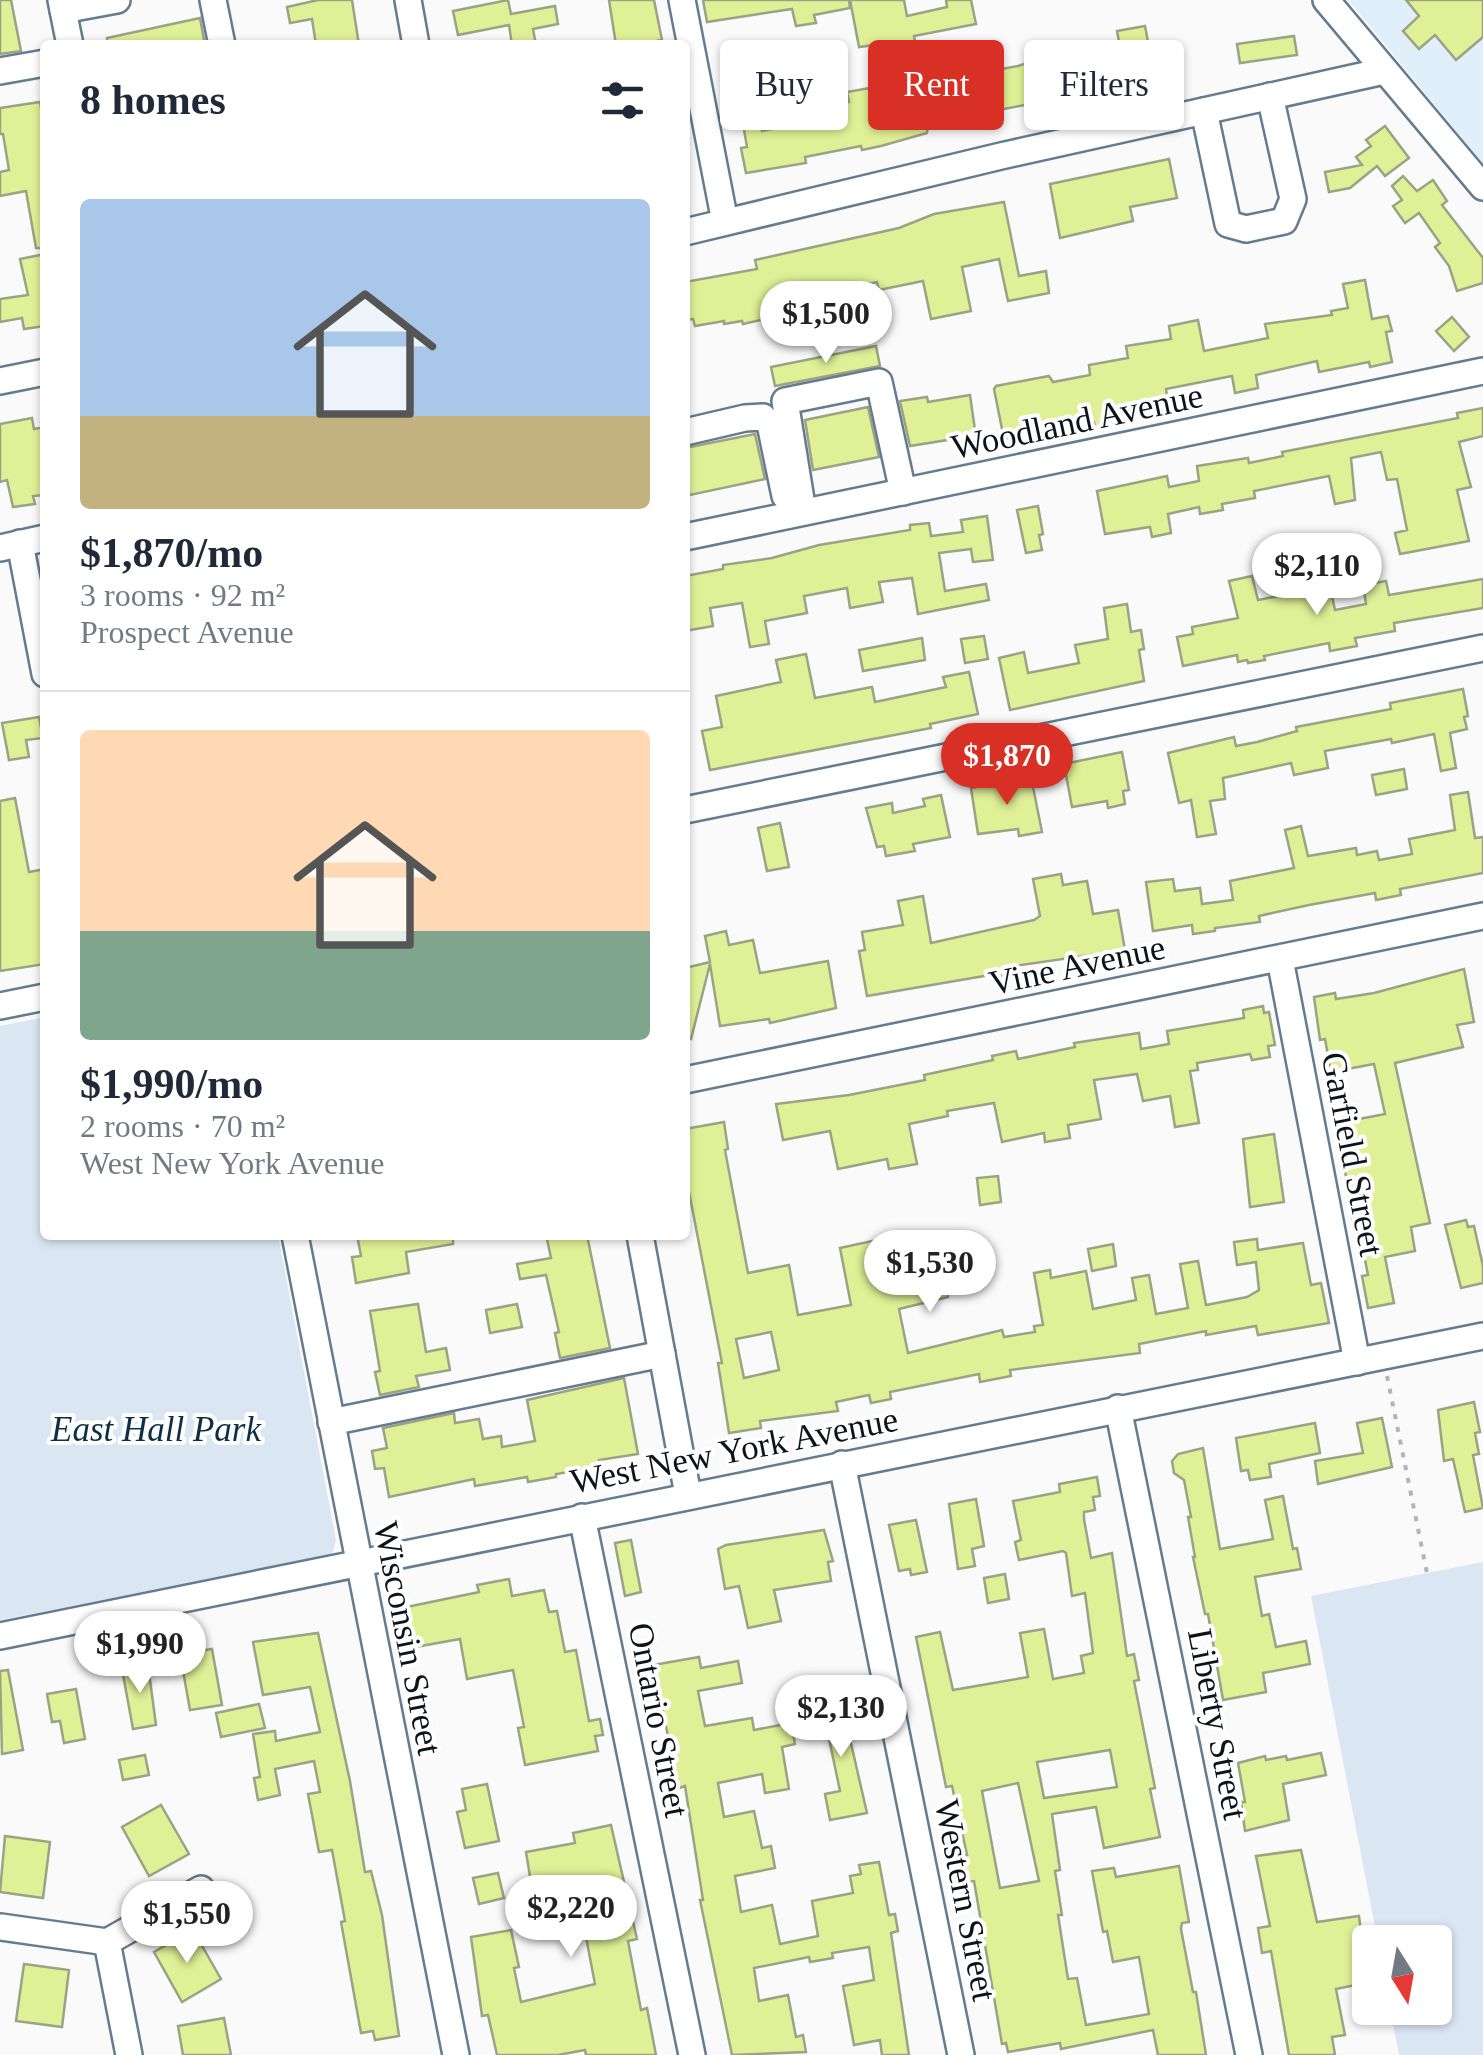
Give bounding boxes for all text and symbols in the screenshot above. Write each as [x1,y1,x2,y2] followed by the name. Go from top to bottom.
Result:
[720,40,848,130] chip: Buy
[868,40,1004,130] chip: Rent
[1024,40,1184,130] chip: Filters
[595,73,650,128] icon: filters
[80,77,226,123] text: 8 homes
[275,264,455,444] icon: home
[745,281,907,366] pin: $1,500
[782,295,870,331] text: $1,500
[948,376,1206,467] street label: Woodland Avenue
[80,530,263,576] text: $1,870/mo
[1236,533,1398,618] pin: $2,110
[1274,547,1360,583] text: $2,110
[80,577,285,613] text: 3 rooms · 92 m²
[80,614,294,650] text: Prospect Avenue
[926,723,1088,808] pin: $1,870
[963,737,1051,773] text: $1,870
[275,795,455,975] icon: home
[986,928,1169,1003] street label: Vine Avenue
[1314,1049,1391,1260] street label: Garfield Street
[80,1061,263,1107] text: $1,990/mo
[80,1108,285,1144] text: 2 rooms · 70 m²
[80,1145,384,1181] text: West New York Avenue
[849,1230,1011,1315] pin: $1,530
[886,1244,974,1280] text: $1,530
[567,1400,901,1501] street label: West New York Avenue
[50,1410,262,1449] park label: East Hall Park
[366,1518,449,1758] street label: Wisconsin Street
[59,1611,221,1696] pin: $1,990
[621,1620,697,1821] street label: Ontario Street
[96,1625,184,1661] text: $1,990
[1180,1625,1255,1823] street label: Liberty Street
[760,1675,922,1760] pin: $2,130
[797,1689,885,1725] text: $2,130
[927,1796,1004,2004] street label: Western Street
[490,1875,652,1960] pin: $2,220
[106,1881,268,1966] pin: $1,550
[527,1889,615,1925] text: $2,220
[143,1895,231,1931] text: $1,550
[1352,1925,1452,2025] north arrow
[1352,1925,1452,2025] map controls

